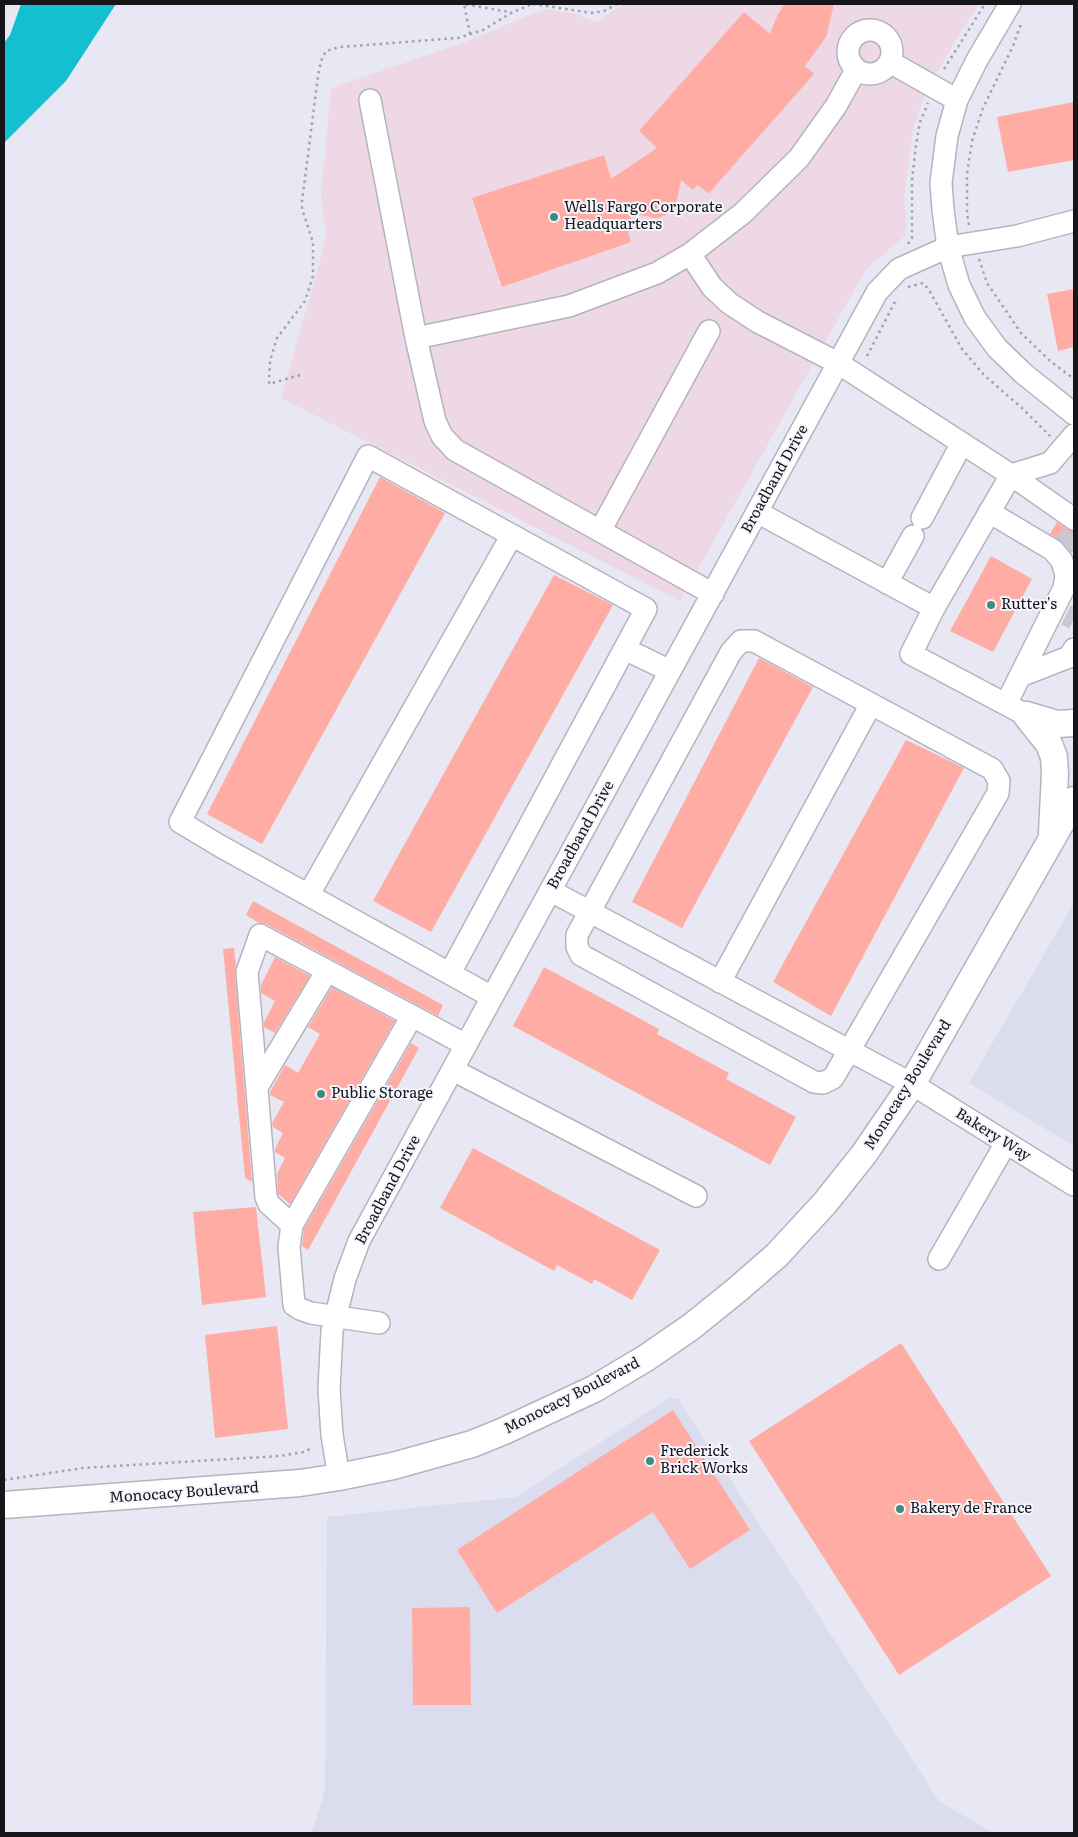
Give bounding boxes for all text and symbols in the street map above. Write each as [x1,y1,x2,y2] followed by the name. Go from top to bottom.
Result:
[564,199,723,234] place label: Wells Fargo Corporate Headquarters
[548,211,560,223] marker: Wells Fargo Corporate Headquarters
[738,422,812,536] street label: Broadband Drive
[1001,596,1057,614] place label: Rutter's
[985,599,997,611] marker: Rutter's
[544,778,618,892] street label: Broadband Drive
[861,1017,955,1153] street label: Monocacy Boulevard
[331,1085,433,1103] place label: Public Storage
[315,1088,327,1100] marker: Public Storage
[952,1105,1034,1165] street label: Bakery Way
[352,1132,424,1248] street label: Broadband Drive
[501,1354,643,1438] street label: Monocacy Boulevard
[660,1443,748,1478] place label: Frederick Brick Works
[644,1455,656,1467] marker: Frederick Brick Works
[109,1479,259,1507] street label: Monocacy Boulevard
[910,1500,1032,1518] place label: Bakery de France
[894,1503,906,1515] marker: Bakery de France

